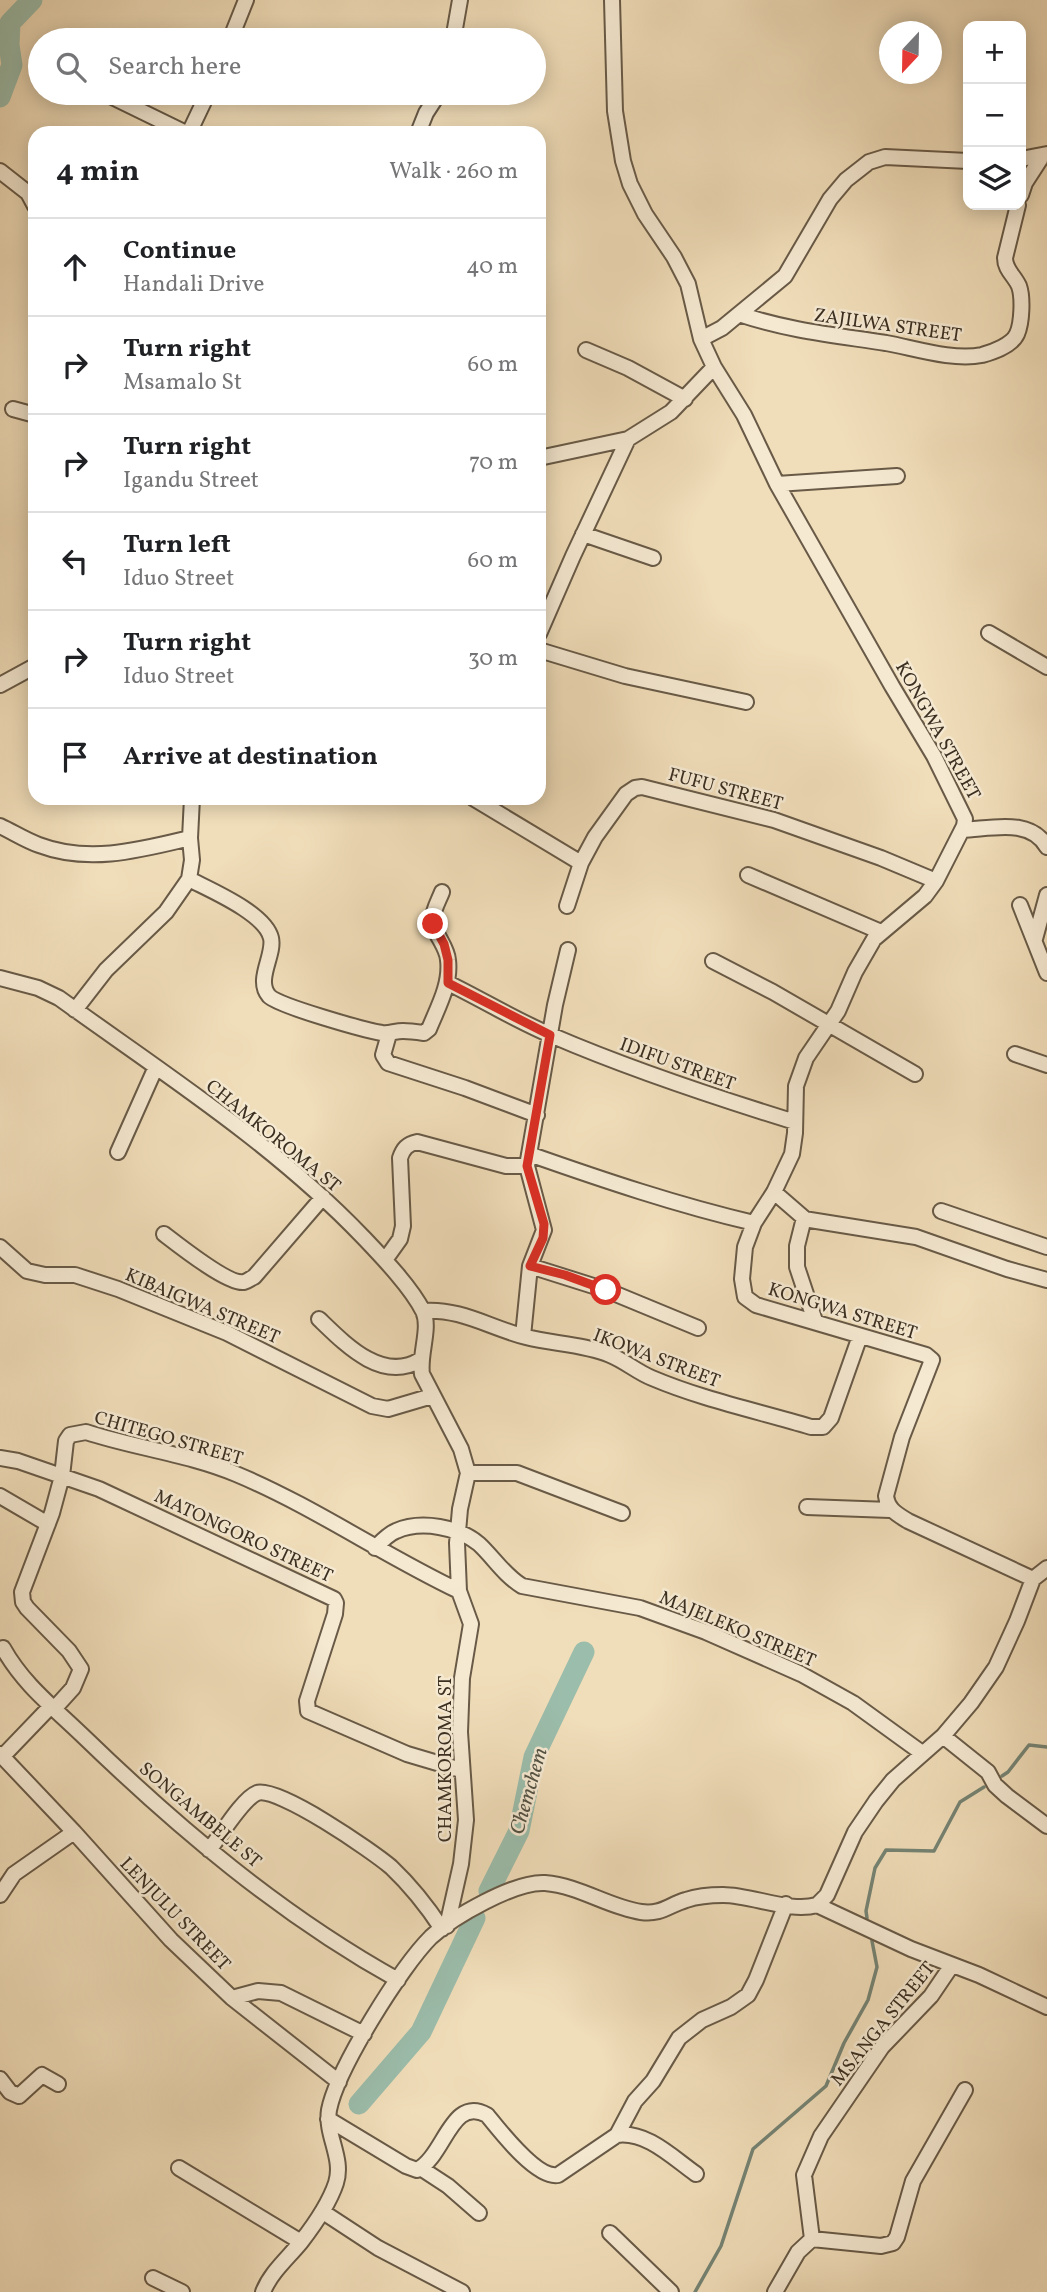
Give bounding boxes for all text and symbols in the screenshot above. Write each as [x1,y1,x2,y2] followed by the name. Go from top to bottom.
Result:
[879,21,942,84] north arrow
[963,21,1026,210] map controls
[963,21,1026,84] button: +
[28,28,546,105] search box
[52,48,90,86] icon: search
[108,49,241,85] text: Search here
[963,84,1026,147] button: −
[963,147,1026,210] button: layers
[56,151,140,193] text: 4 min
[389,156,518,188] text: Walk · 260 m
[123,233,236,269] text: Continue
[56,248,94,286] icon: ahead
[466,251,518,283] text: 40 m
[123,269,265,301] text: Handali Drive
[812,303,963,349] street label: ZAJILWA STREET
[123,331,251,367] text: Turn right
[56,346,94,384] icon: right
[468,349,518,381] text: 60 m
[123,367,242,399] text: Msamalo St
[123,429,251,465] text: Turn right
[56,444,94,482] icon: right
[469,447,518,479] text: 70 m
[123,465,259,497] text: Igandu Street
[123,527,231,563] text: Turn left
[56,542,94,580] icon: left
[468,545,518,577] text: 60 m
[123,563,234,595] text: Iduo Street
[123,625,251,661] text: Turn right
[56,640,94,678] icon: right
[468,643,518,675] text: 30 m
[888,657,986,805] street label: KONGWA STREET
[123,661,234,693] text: Iduo Street
[56,738,94,776] icon: arrive
[123,739,378,775] text: Arrive at destination
[665,762,786,818] street label: FUFU STREET
[417,908,448,939] route end
[616,1032,739,1098] street label: IDIFU STREET
[200,1074,346,1199] street label: CHAMKOROMA ST
[121,1263,283,1351] street label: KIBAIGWA STREET
[590,1274,621,1305] route start
[765,1277,920,1347] street label: KONGWA STREET
[589,1323,723,1395] street label: IKOWA STREET
[91,1405,246,1473] street label: CHITEGO STREET
[150,1484,337,1590] street label: MATONGORO STREET
[655,1585,819,1675] street label: MAJELEKO STREET
[433,1676,459,1842] street label: CHAMKOROMA ST
[503,1744,556,1838] water label: Chemchem
[133,1756,267,1875] street label: SONGAMBELE ST
[113,1852,236,1977] street label: LENJULU STREET
[825,1957,942,2092] street label: MSANGA STREET

